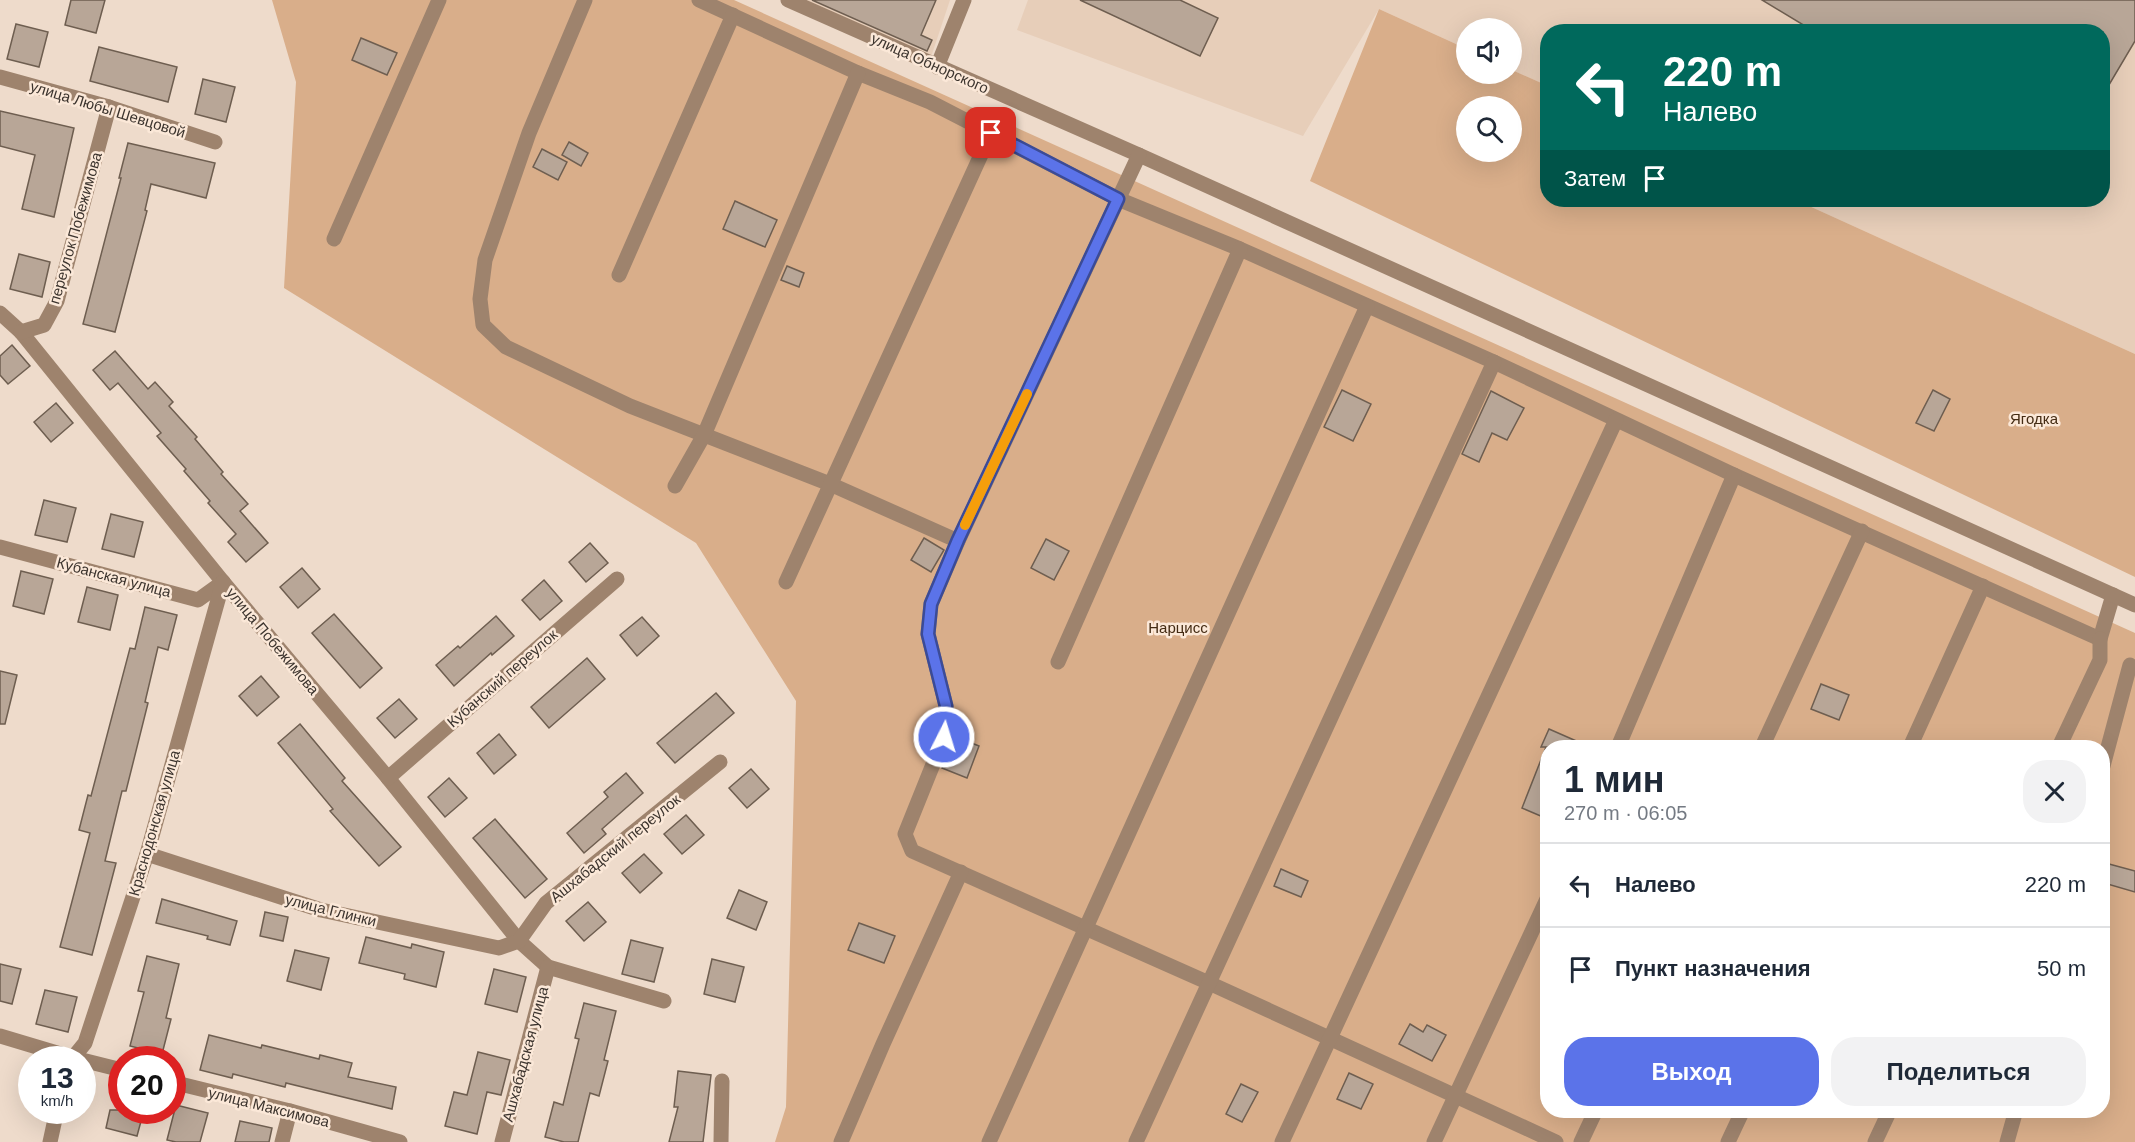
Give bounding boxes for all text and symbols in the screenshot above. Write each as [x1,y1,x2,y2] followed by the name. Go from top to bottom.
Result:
[1456,18,1522,162] map controls
[1456,18,1522,84] button: sound
[869,29,991,97] street label: улица Обнорского
[1564,48,1642,126] icon: left
[1663,48,1782,95] text: 220 m
[28,77,188,141] street label: улица Любы Шевцовой
[1456,96,1522,162] button: search
[1663,97,1757,127] text: Налево
[965,107,1016,158] pin
[974,116,1007,149] icon: arrive
[45,150,105,306] street label: переулок Побежимова
[1638,162,1671,195] icon: arrive
[1564,166,1626,191] text: Затем
[2010,410,2059,427] park label: Ягодка
[55,554,174,601] street label: Кубанская улица
[223,584,323,698] street label: улица Побежимова
[1148,619,1208,636] park label: Нарцисс
[443,625,561,730] street label: Кубанский переулок
[912,705,976,769] position arrow
[125,748,183,898] street label: Краснодонская улица
[1564,759,1665,800] text: 1 мин
[2023,760,2086,823] button: close
[547,790,684,906] street label: Ашхабадский переулок
[1564,802,1687,824] text: 270 m · 06:05
[1564,869,1597,902] icon: left
[1615,872,1696,897] text: Налево
[2025,872,2086,897] text: 220 m
[284,890,378,930] street label: улица Глинки
[1564,953,1597,986] icon: arrive
[1615,956,1811,981] text: Пункт назначения
[2037,956,2086,981] text: 50 m
[499,984,551,1123] street label: Ашхабадская улица
[1564,1037,1819,1106] button: Выход
[1831,1037,2086,1106] button: Поделиться
[108,1046,186,1124] speed limit sign: 20
[40,1061,74,1094] text: 13
[207,1084,332,1130] street label: улица Максимова
[41,1092,73,1109] text: km/h

